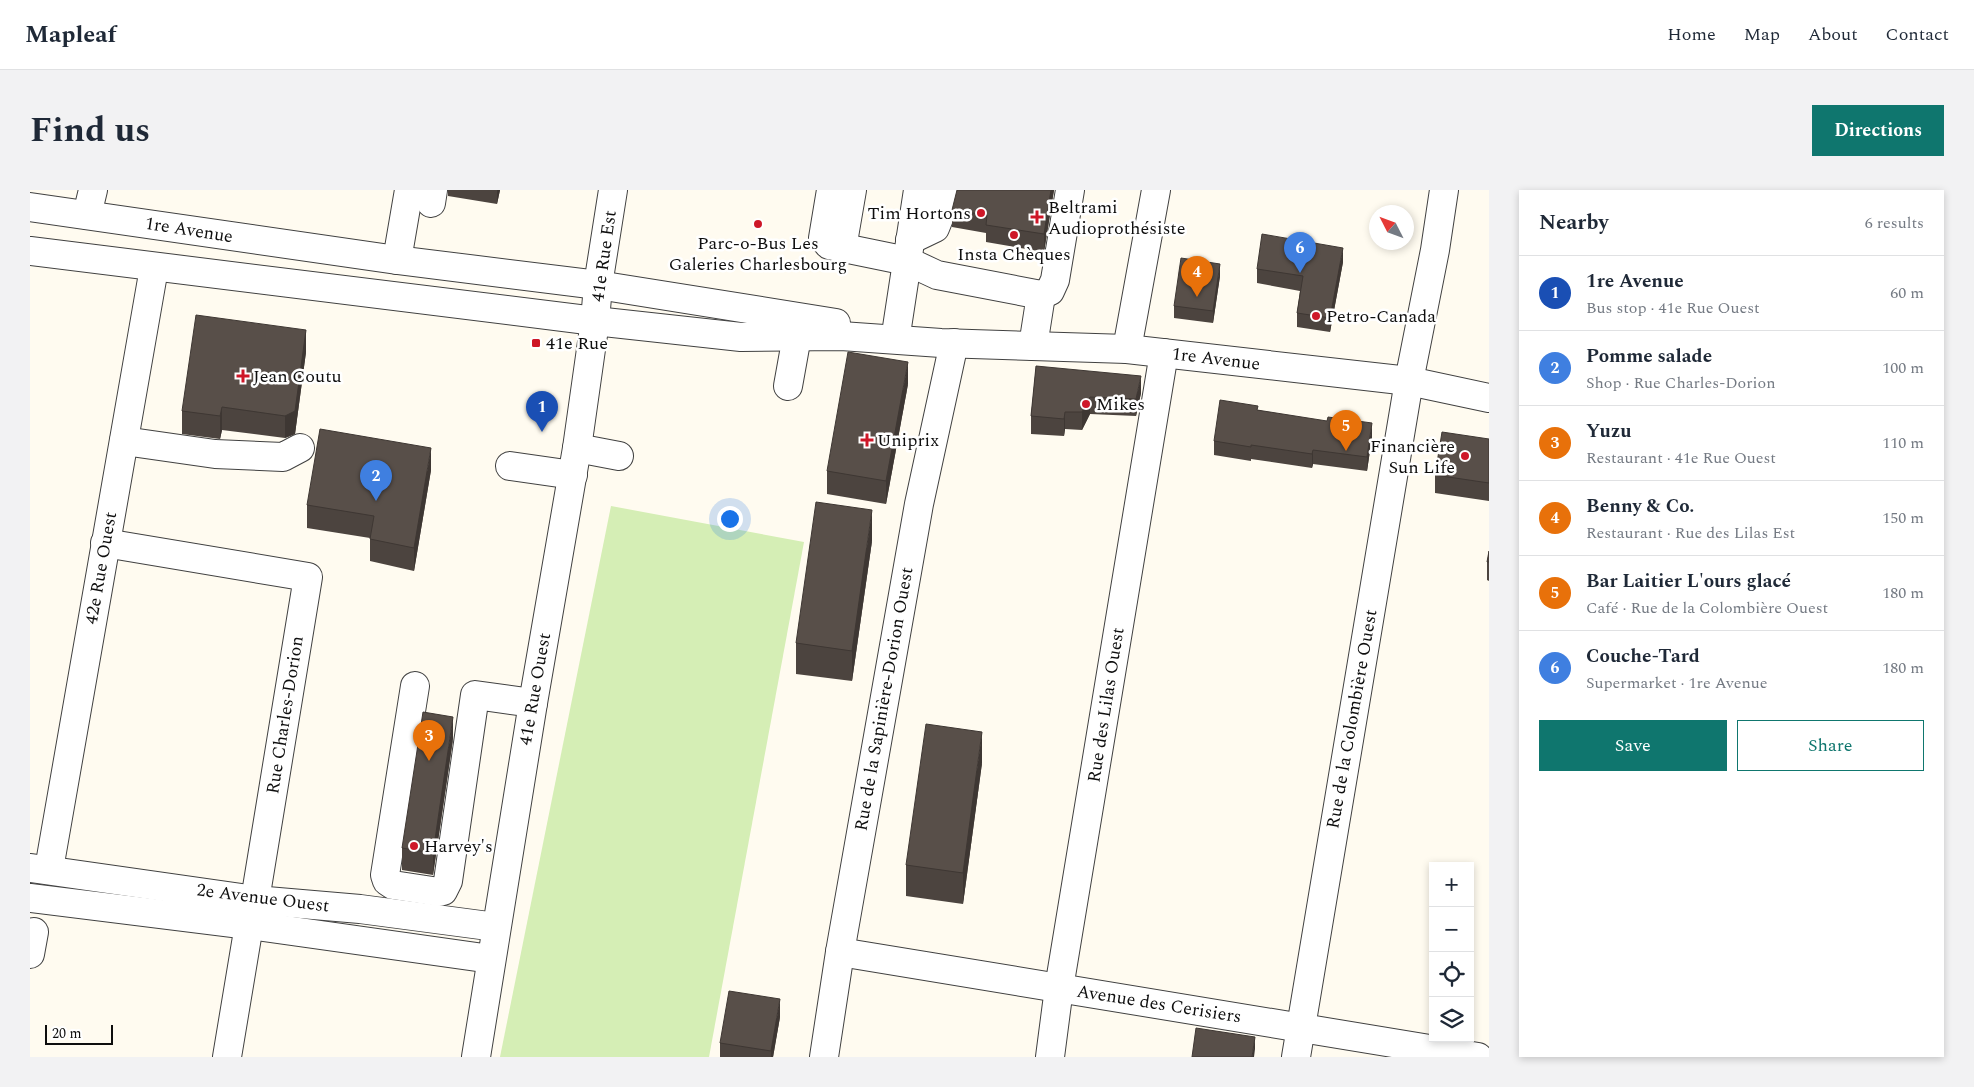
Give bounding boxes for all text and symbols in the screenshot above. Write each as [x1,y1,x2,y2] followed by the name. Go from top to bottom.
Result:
[25,17,116,53] text: Mapleaf
[1667,21,1716,48] text: Home
[1744,21,1780,48] text: Map
[1808,21,1858,48] text: About
[1886,21,1949,48] text: Contact
[30,104,150,157] text: Find us
[1812,105,1944,156] button: Directions
[1048,194,1185,242] place label: Beltrami Audioprothésiste
[867,200,971,227] place label: Tim Hortons
[1369,205,1414,250] north arrow
[975,207,987,219] marker: Tim Hortons
[1539,207,1609,239] text: Nearby
[584,209,624,303] street label: 41e Rue Est
[143,210,235,250] street label: 1re Avenue
[1030,210,1044,224] marker: Beltrami Audioprothésiste
[1865,211,1924,235] text: 6 results
[752,218,764,230] marker: Parc-o-Bus Les Galeries Charlesbourg
[1008,229,1020,241] marker: Insta Chèques
[669,230,847,278] place label: Parc-o-Bus Les Galeries Charlesbourg
[1284,232,1316,273] pin: 6
[957,241,1071,268] place label: Insta Chèques
[1181,256,1213,297] pin: 4
[1586,267,1684,296] text: 1re Avenue
[1551,281,1559,305] text: 1
[1890,281,1924,305] text: 60 m
[1586,296,1760,320] text: Bus stop · 41e Rue Ouest
[1326,303,1436,330] place label: Petro-Canada
[1310,310,1322,322] marker: Petro-Canada
[546,330,608,357] place label: 41e Rue
[530,337,542,349] marker: 41e Rue
[1170,340,1262,378] street label: 1re Avenue
[1586,342,1712,371] text: Pomme salade
[1551,356,1559,380] text: 2
[1882,356,1924,380] text: 100 m
[253,363,342,390] place label: Jean Coutu
[237,370,249,382] marker: Jean Coutu
[1586,371,1776,395] text: Shop · Rue Charles-Dorion
[526,391,558,432] pin: 1
[1096,391,1145,418] place label: Mikes
[1080,398,1092,410] marker: Mikes
[1330,410,1362,451] pin: 5
[1586,417,1631,446] text: Yuzu
[877,427,939,454] place label: Uniprix
[1551,431,1559,455] text: 3
[1882,431,1924,455] text: 110 m
[1370,433,1455,481] place label: Financière Sun Life
[861,434,873,446] marker: Uniprix
[1586,446,1776,470] text: Restaurant · 41e Rue Ouest
[1459,450,1471,462] marker: Financière Sun Life
[360,460,392,501] pin: 2
[1586,492,1694,521] text: Benny & Co.
[717,506,743,532] your location
[1551,506,1559,530] text: 4
[1882,506,1924,530] text: 150 m
[78,510,124,626] street label: 42e Rue Ouest
[1586,521,1795,545] text: Restaurant · Rue des Lilas Est
[847,565,921,833] street label: Rue de la Sapinière-Dorion Ouest
[1586,567,1791,596] text: Bar Laitier L'ours glacé
[1551,581,1559,605] text: 5
[1882,581,1924,605] text: 180 m
[1586,596,1828,620] text: Café · Rue de la Colombière Ouest
[1319,607,1385,831] street label: Rue de la Colombière Ouest
[1080,625,1132,785] street label: Rue des Lilas Ouest
[512,631,558,747] street label: 41e Rue Ouest
[259,634,311,796] street label: Rue Charles-Dorion
[1586,642,1700,671] text: Couche-Tard
[1551,656,1559,680] text: 6
[1882,656,1924,680] text: 180 m
[1586,671,1768,695] text: Supermarket · 1re Avenue
[413,720,445,761] pin: 3
[1539,720,1727,771] button: Save
[1737,720,1924,771] button: Share
[424,833,493,860] place label: Harvey's
[408,840,420,852] marker: Harvey's
[1429,862,1474,1042] map controls
[1429,862,1474,907] button: +
[195,876,331,920] street label: 2e Avenue Ouest
[1429,907,1474,952] button: −
[1429,952,1474,997] button: locate
[1075,978,1243,1030] street label: Avenue des Cerisiers
[1429,997,1474,1042] button: layers
[45,1022,112,1045] scale bar
[52,1023,82,1044] text: 20 m

